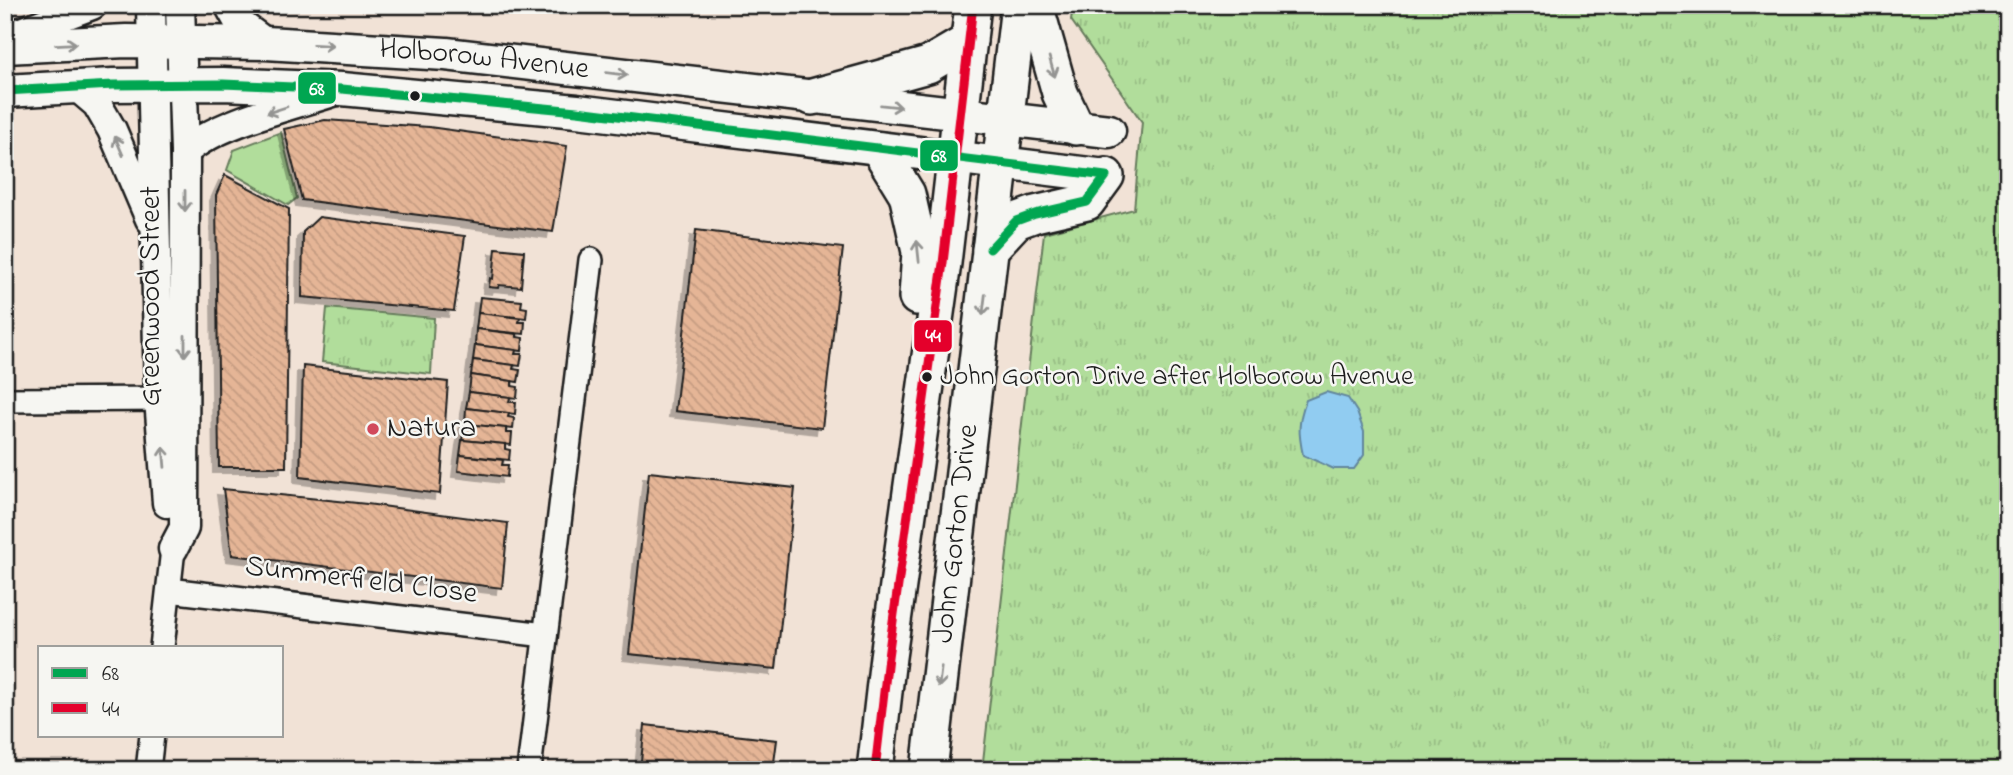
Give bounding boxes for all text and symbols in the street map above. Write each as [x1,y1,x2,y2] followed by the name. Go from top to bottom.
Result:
[378,28,592,92] street label: Holborow Avenue
[54,37,77,50] one-way arrow
[311,39,334,52] one-way arrow
[1047,56,1060,78] one-way arrow
[605,67,627,80] one-way arrow
[297,71,337,105] line badge: 68
[309,77,325,104] text: 68
[408,89,422,103] unlabelled marker
[879,99,902,112] one-way arrow
[267,105,289,118] one-way arrow
[112,136,125,158] one-way arrow
[919,139,959,172] line badge: 68
[931,144,947,171] text: 68
[130,186,174,406] street label: Greenwood Street
[178,190,192,213] one-way arrow
[912,240,925,262] one-way arrow
[977,293,990,316] one-way arrow
[913,319,953,353] line badge: 44
[925,324,941,351] text: 44
[178,335,192,358] one-way arrow
[940,357,1414,398] place label: John Gorton Drive after Holborow Avenue
[920,370,934,384] marker: John Gorton Drive after Holborow Avenue
[387,407,476,451] place label: Natura
[365,421,381,437] marker: Natura
[922,421,992,646] street label: John Gorton Drive
[157,446,170,469] one-way arrow
[242,545,480,617] street label: Summerfield Close
[38,646,284,736] legend
[102,660,119,690] text: 68
[933,665,946,688] one-way arrow
[102,696,120,726] text: 44

